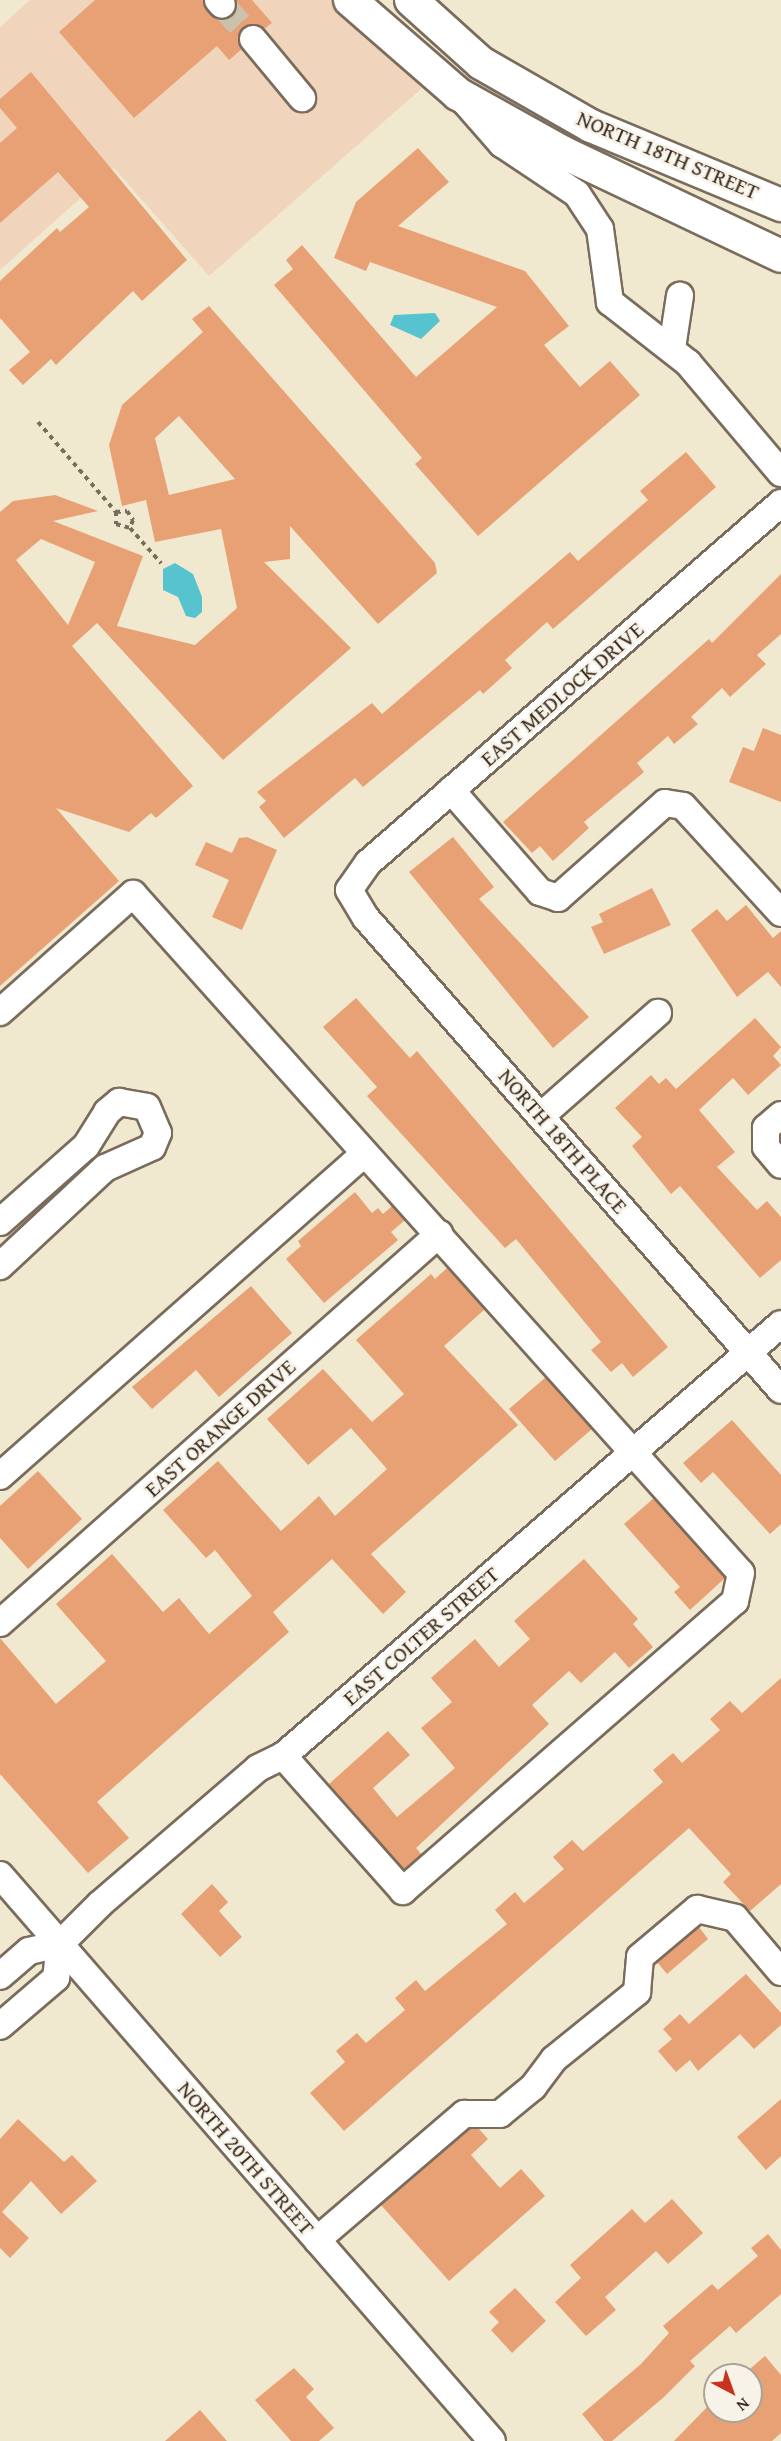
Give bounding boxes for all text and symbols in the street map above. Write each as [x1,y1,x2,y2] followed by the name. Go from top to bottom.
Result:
[573,105,763,205] street label: NORTH 18TH STREET
[475,616,649,772] street label: EAST MEDLOCK DRIVE
[493,1063,633,1219] street label: NORTH 18TH PLACE
[139,1353,301,1503] street label: EAST ORANGE DRIVE
[337,1561,505,1711] street label: EAST COLTER STREET
[172,2076,320,2240] street label: NORTH 20TH STREET
[703,2363,763,2423] north arrow
[732,2393,755,2418] text: N

